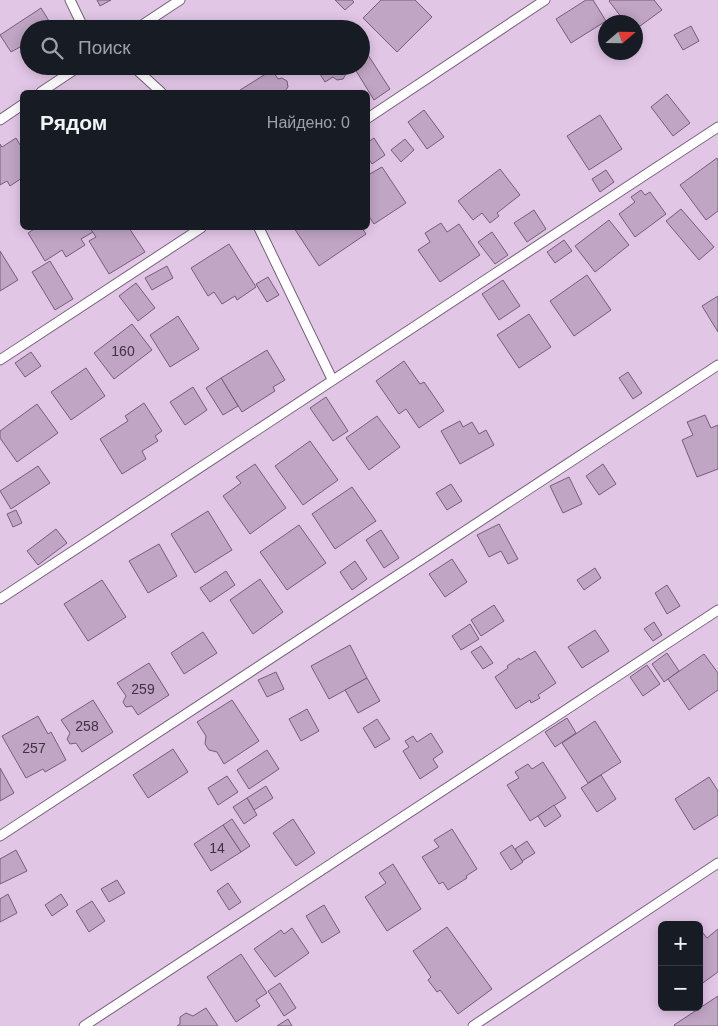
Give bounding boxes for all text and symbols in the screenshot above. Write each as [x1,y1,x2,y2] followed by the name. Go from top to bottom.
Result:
[598,15,643,60] north arrow
[20,20,370,75] search box
[38,34,66,62] icon: search
[78,37,131,58] text: Поиск
[40,111,107,134] text: Рядом
[267,114,350,131] text: Найдено: 0
[111,343,135,359] house number: 160
[131,681,155,697] house number: 259
[75,718,99,734] house number: 258
[22,740,46,756] house number: 257
[209,840,225,856] house number: 14
[658,921,703,1011] map controls
[658,921,703,966] button: +
[658,966,703,1011] button: −

